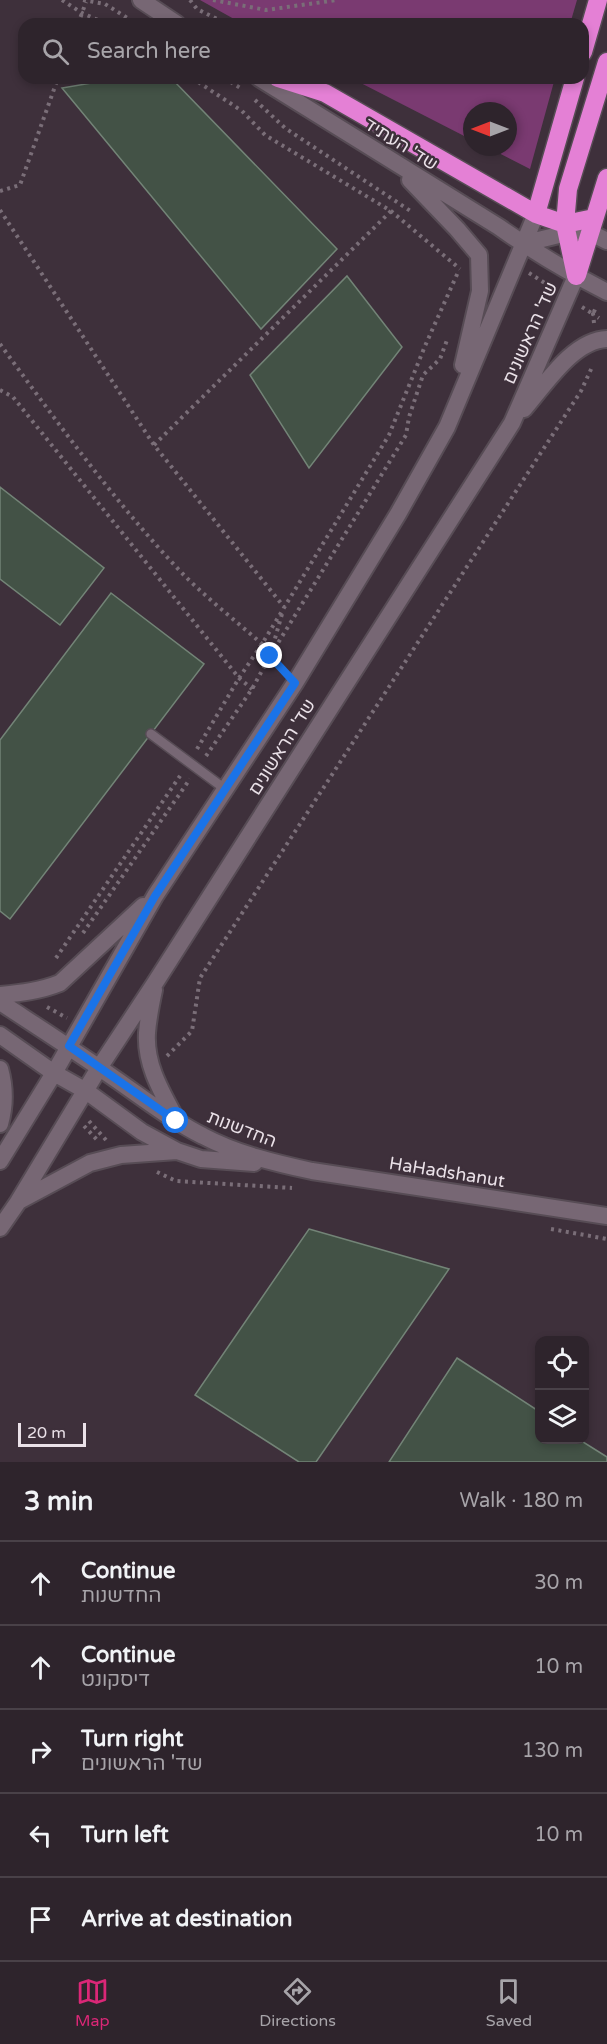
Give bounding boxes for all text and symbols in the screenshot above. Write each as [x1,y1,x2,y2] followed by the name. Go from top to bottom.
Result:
[18,18,589,84] search box
[39,35,72,68] icon: search
[87,38,211,64] text: Search here
[463,102,517,156] north arrow
[360,113,442,175] street label: שד' העתיד
[498,279,562,387] street label: שד' הראשונים
[256,642,282,668] route end
[244,695,320,799] street label: שד' הראשונים
[204,1106,280,1152] street label: החדשנות
[162,1107,188,1133] route start
[388,1152,507,1192] street label: HaHadshanut
[535,1336,589,1444] map controls
[535,1336,589,1390] button: locate
[535,1390,589,1444] button: layers
[18,1420,86,1448] scale bar
[27,1423,66,1443] text: 20 m
[24,1486,93,1517] text: 3 min
[460,1489,583,1513] text: Walk · 180 m
[81,1558,176,1584] text: Continue
[24,1567,57,1600] icon: ahead
[534,1571,583,1595] text: 30 m
[81,1584,162,1608] text: החדשנות
[81,1642,176,1668] text: Continue
[24,1651,57,1684] icon: ahead
[534,1655,583,1679] text: 10 m
[81,1668,150,1692] text: דיסקונט
[81,1726,183,1752] text: Turn right
[24,1735,57,1768] icon: right
[522,1739,583,1763] text: 130 m
[81,1752,203,1776] text: שד' הראשונים
[24,1819,57,1852] icon: left
[81,1822,169,1848] text: Turn left
[534,1823,583,1847] text: 10 m
[24,1903,57,1936] icon: arrive
[81,1906,292,1932] text: Arrive at destination
[75,1975,109,2031] tab: Map
[259,1975,336,2031] tab: Directions
[486,1975,532,2031] tab: Saved

